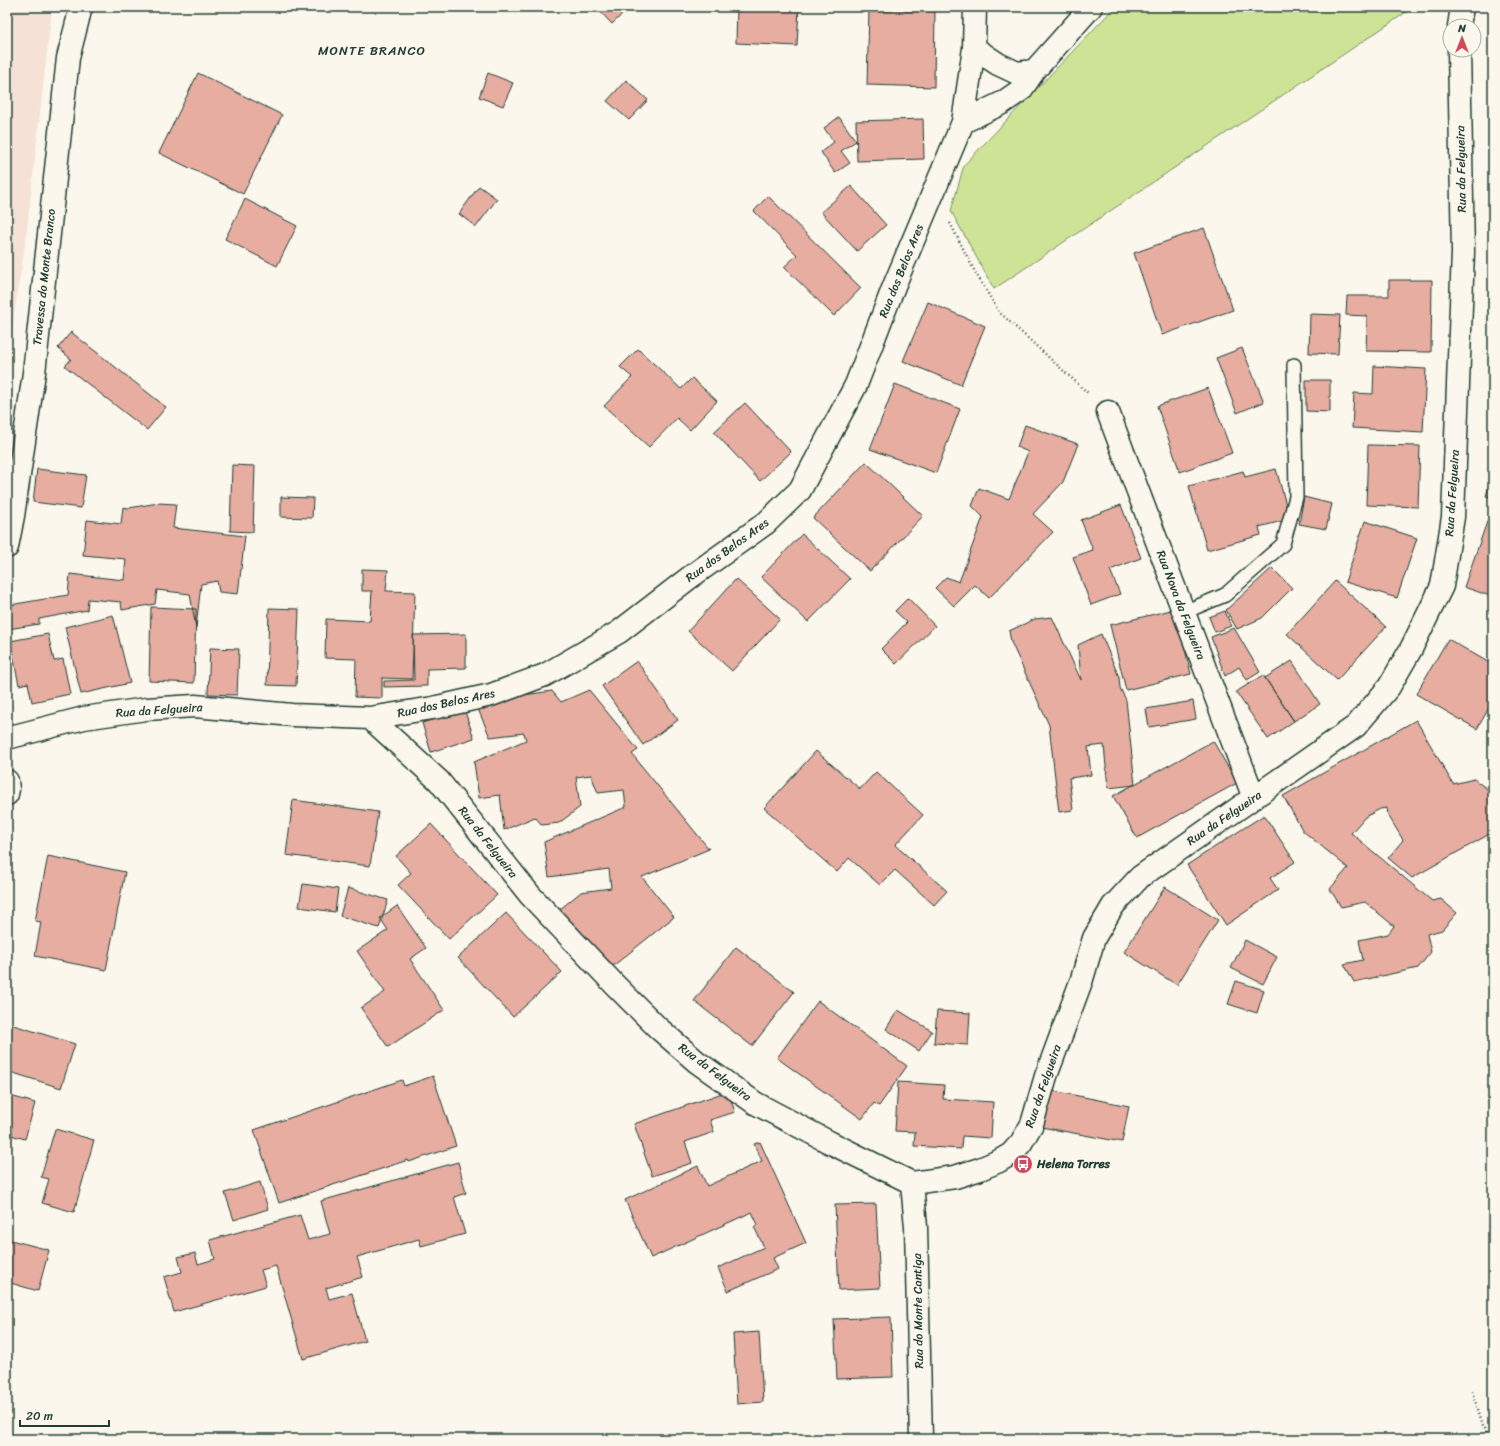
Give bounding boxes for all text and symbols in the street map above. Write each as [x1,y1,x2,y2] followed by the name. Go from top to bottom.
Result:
[1442,18,1482,58] north arrow
[1457,19,1466,38] text: N
[318,39,426,62] district label: MONTE BRANCO
[1449,124,1473,213] street label: Rua da Felgueira
[26,208,62,346] street label: Travessa do Monte Branco
[872,221,930,321] street label: Rua dos Belos Ares
[1438,448,1466,537] street label: Rua da Felgueira
[680,512,774,588] street label: Rua dos Belos Ares
[1150,547,1212,663] street label: Rua Nova da Felgueira
[395,682,497,724] street label: Rua dos Belos Ares
[115,696,204,724] street label: Rua da Felgueira
[1182,784,1267,851] street label: Rua da Felgueira
[453,801,524,884] street label: Rua da Felgueira
[674,1037,757,1108] street label: Rua da Felgueira
[1018,1040,1068,1131] street label: Rua da Felgueira
[1012,1153,1034,1175] bus stop icon: Helena Torres
[1036,1153,1111,1175] place label: Helena Torres
[906,1252,930,1369] street label: Rua do Monte Cantiga
[20,1402,109,1428] scale bar
[26,1405,53,1427] text: 20 m

